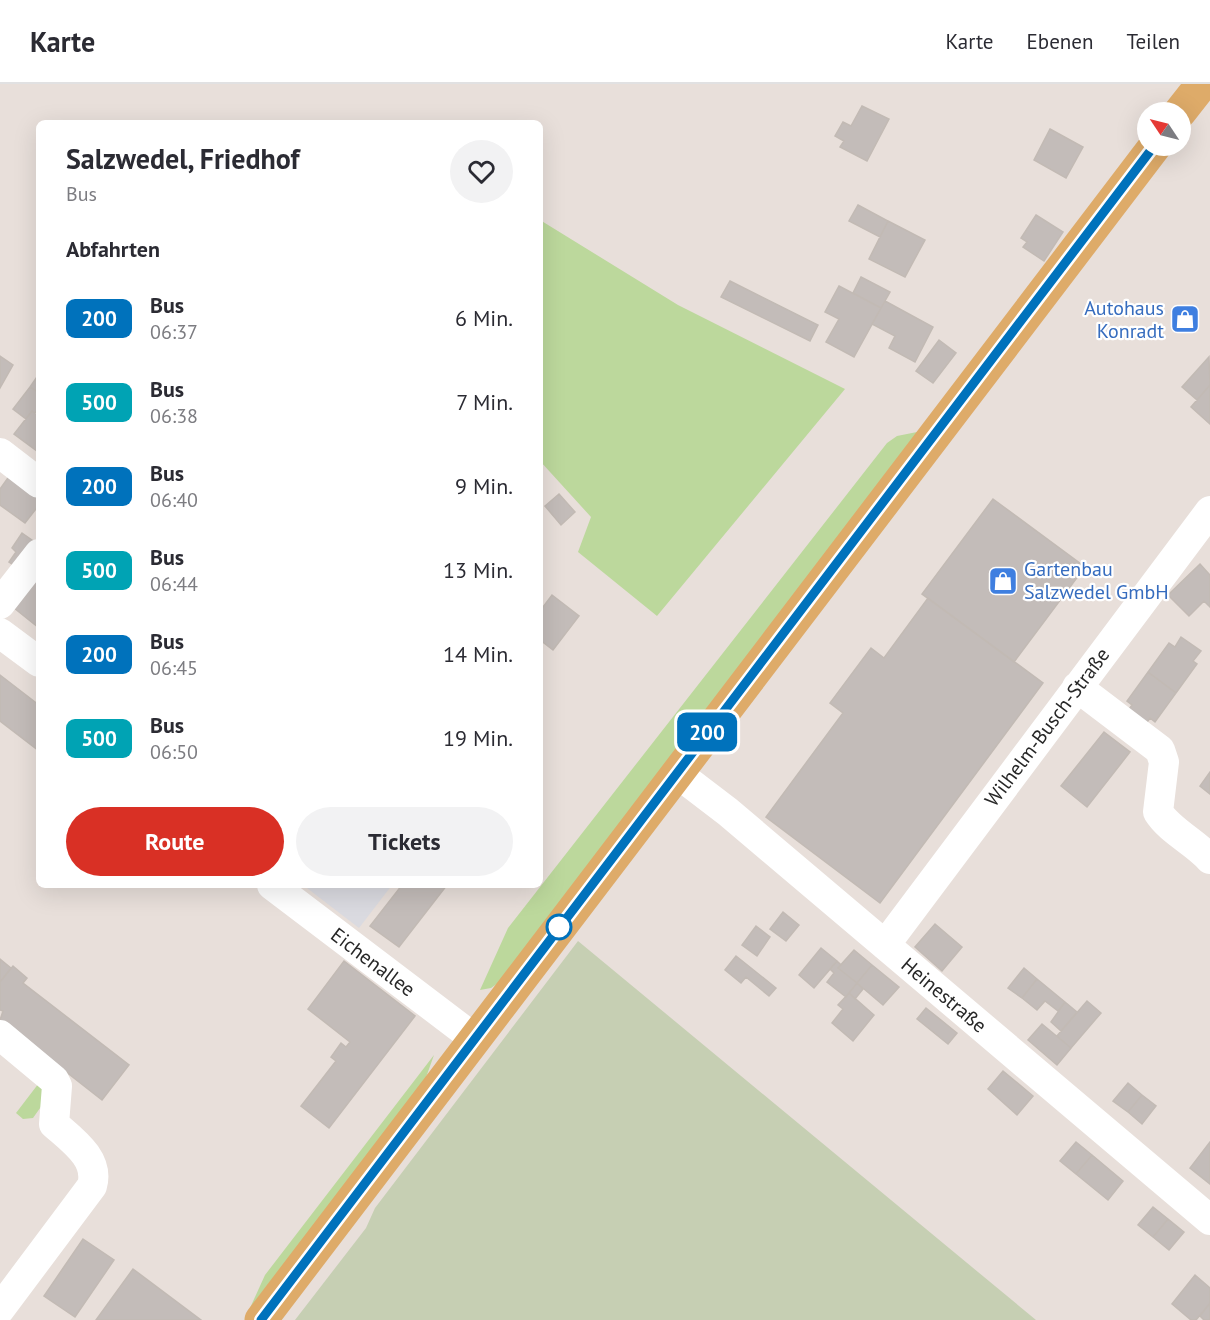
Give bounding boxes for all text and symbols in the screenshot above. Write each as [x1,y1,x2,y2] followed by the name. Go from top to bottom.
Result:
[30,23,95,60] text: Karte
[946,28,994,55] text: Karte
[1027,28,1093,55] text: Ebenen
[1126,28,1180,55] text: Teilen
[1137,102,1191,156] north arrow
[1137,102,1191,156] map controls
[66,140,300,177] text: Salzwedel, Friedhof
[450,140,513,203] button: heart
[66,181,97,207] text: Bus
[66,235,160,263] text: Abfahrten
[150,291,184,319] text: Bus
[1084,295,1164,344] place label: Autohaus Konradt
[1169,303,1201,335] shop icon: Autohaus Konradt
[455,304,513,332] text: 6 Min.
[81,305,117,332] text: 200
[150,319,198,345] text: 06:37
[150,375,184,403] text: Bus
[456,388,513,416] text: 7 Min.
[81,389,117,416] text: 500
[150,403,198,429] text: 06:38
[150,459,184,487] text: Bus
[455,472,513,500] text: 9 Min.
[81,473,117,500] text: 200
[150,487,198,513] text: 06:40
[150,543,184,571] text: Bus
[443,556,513,584] text: 13 Min.
[1024,556,1169,605] place label: Gartenbau Salzwedel GmbH
[81,557,117,584] text: 500
[987,565,1019,597] shop icon: Gartenbau Salzwedel GmbH
[150,571,198,597] text: 06:44
[150,627,184,655] text: Bus
[443,640,513,668] text: 14 Min.
[81,641,117,668] text: 200
[979,642,1115,812] street label: Wilhelm-Busch-Straße
[150,655,198,681] text: 06:45
[150,711,184,739] text: Bus
[672,712,742,752] line badge: 200
[689,719,725,746] text: 200
[443,724,513,752] text: 19 Min.
[81,725,117,752] text: 500
[150,739,198,765] text: 06:50
[66,807,284,876] button: Route
[296,807,513,876] button: Tickets
[546,914,572,940] unlabelled marker
[326,922,420,1002] street label: Eichenallee
[896,952,992,1038] street label: Heinestraße

